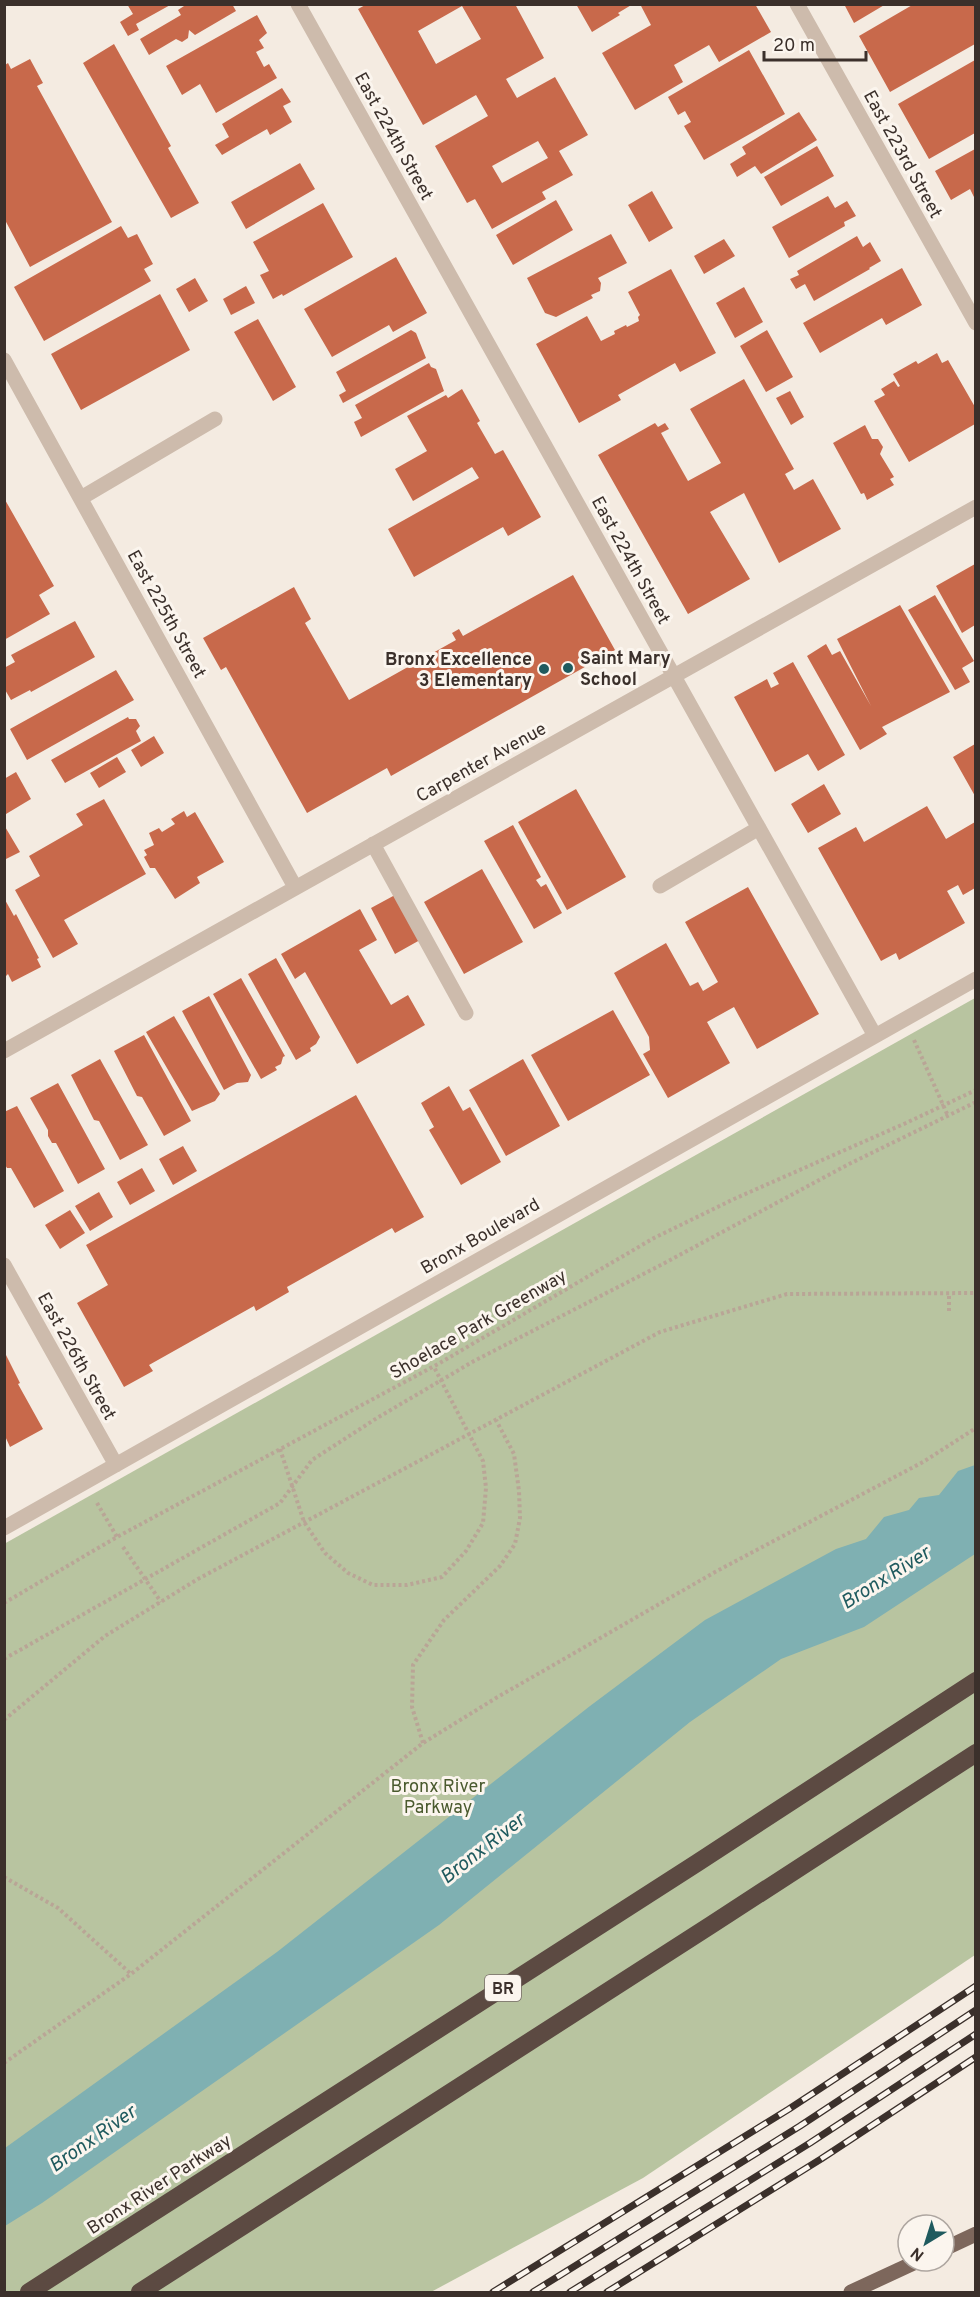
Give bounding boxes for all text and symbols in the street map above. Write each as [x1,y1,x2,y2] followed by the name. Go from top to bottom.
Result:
[764,24,866,62] scale bar
[773,35,815,58] text: 20 m
[348,69,437,205] street label: East 224th Street
[857,87,946,223] street label: East 223rd Street
[585,493,674,629] street label: East 224th Street
[121,547,210,683] street label: East 225th Street
[580,648,671,692] place label: Saint Mary School
[385,649,532,693] place label: Bronx Excellence 3 Elementary
[561,661,575,675] marker: Saint Mary School
[537,662,551,676] marker: Bronx Excellence 3 Elementary
[412,718,551,809] street label: Carpenter Avenue
[417,1194,544,1281] street label: Bronx Boulevard
[386,1265,571,1385] street label: Shoelace Park Greenway
[31,1289,120,1425] street label: East 226th Street
[836,1540,937,1616] water label: Bronx River
[391,1776,485,1820] park label: Bronx River Parkway
[435,1807,532,1891] water label: Bronx River
[485,1975,521,2001] road number: BR
[44,2099,143,2179] water label: Bronx River
[83,2130,236,2241] street label: Bronx River Parkway
[896,2213,956,2273] north arrow
[907,2242,929,2265] text: N

